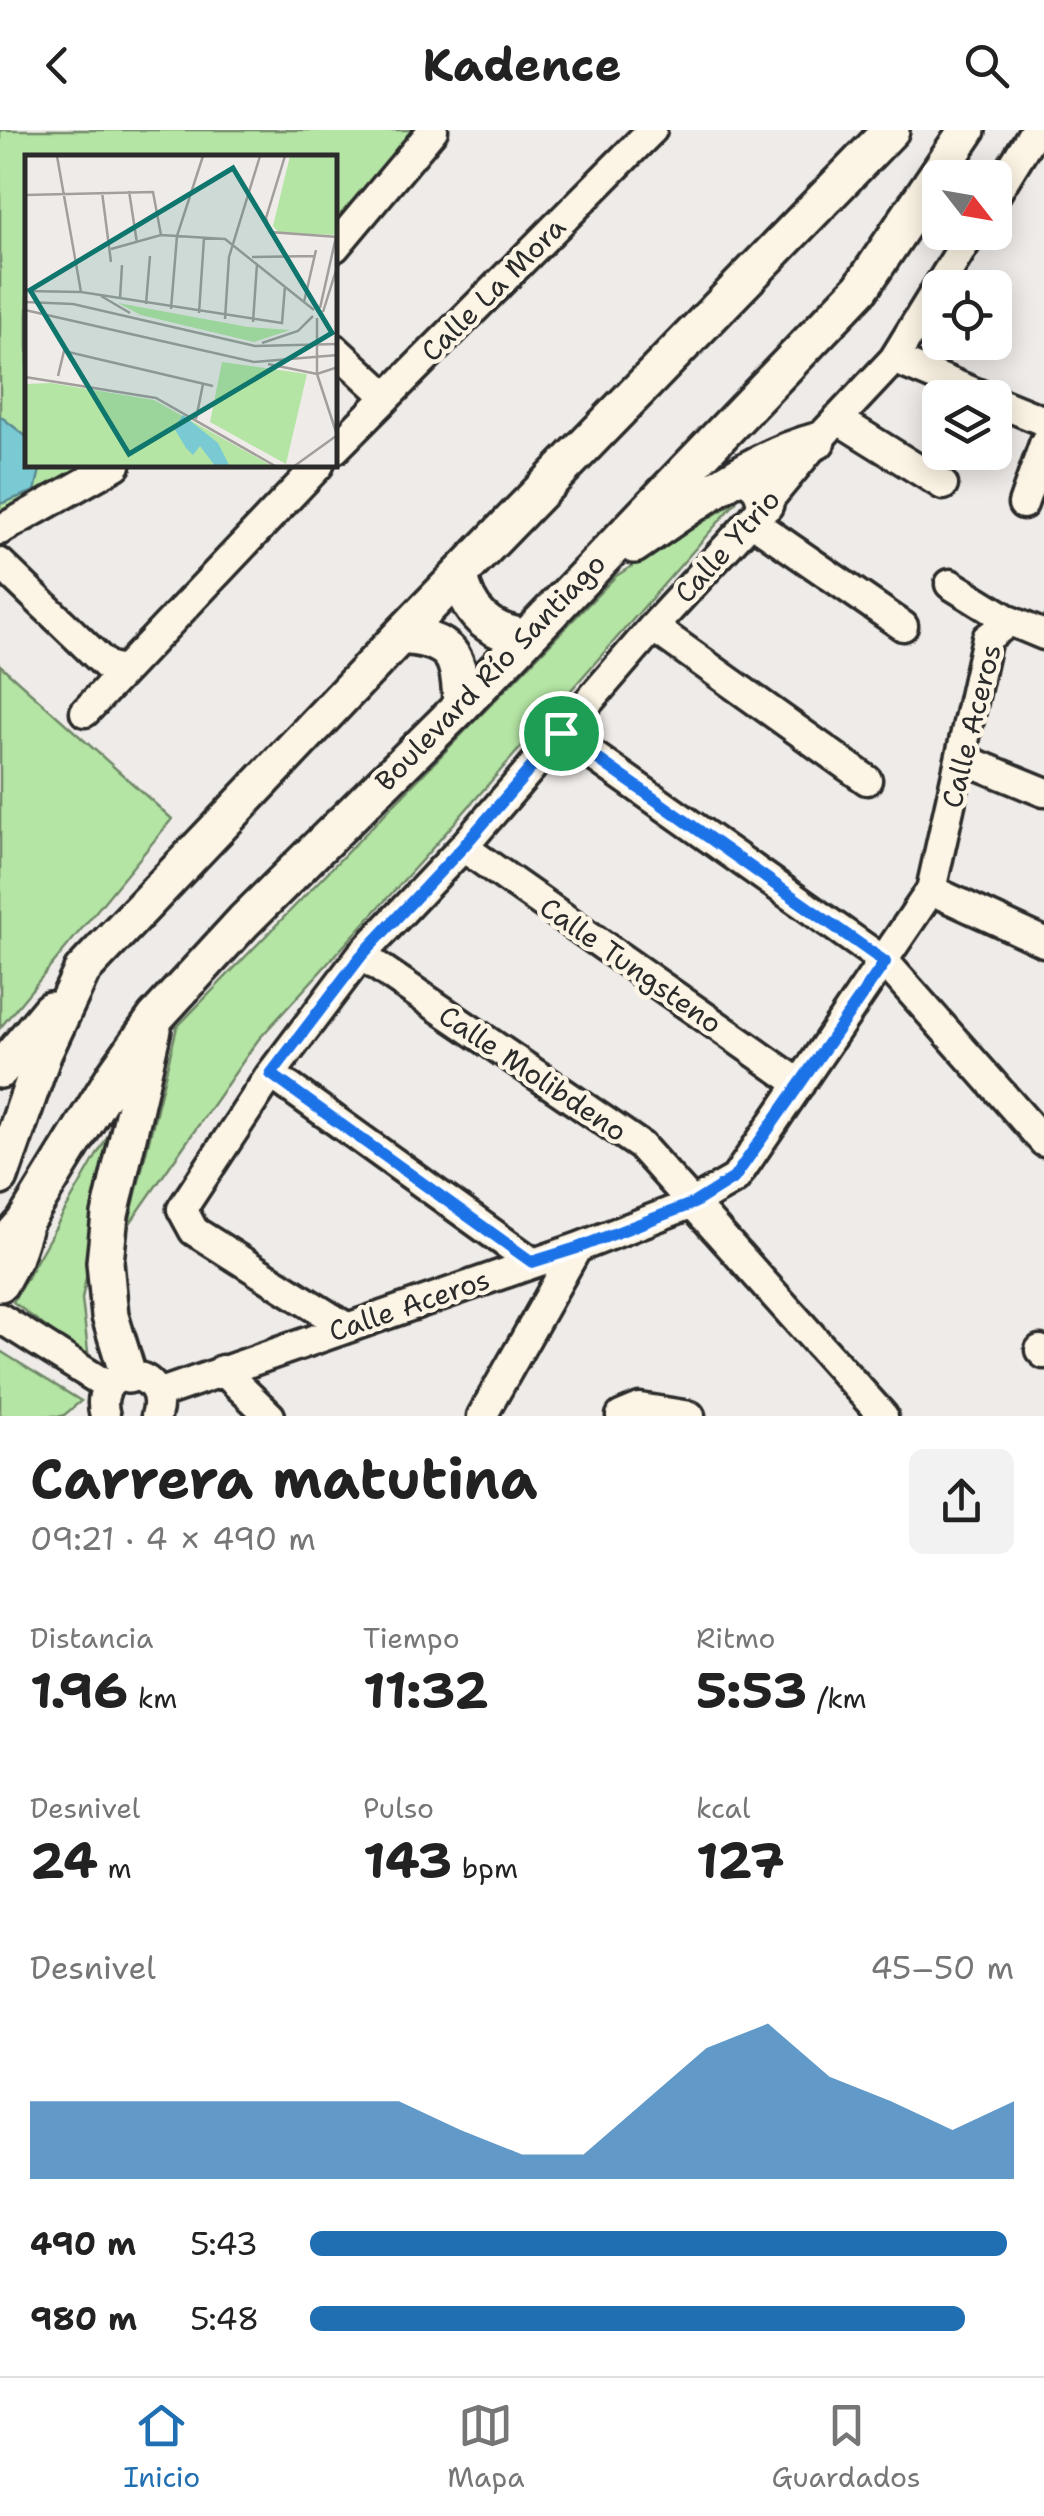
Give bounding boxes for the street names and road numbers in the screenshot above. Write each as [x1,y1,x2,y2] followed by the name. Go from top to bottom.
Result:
[412,208,574,370] street label: Calle La Mora
[666,481,788,611] street label: Calle Ytrio
[366,545,614,799] street label: Boulevard Río Santiago
[932,640,1010,812] street label: Calle Aceros
[532,888,730,1042] street label: Calle Tungsteno
[432,996,634,1150] street label: Calle Molibdeno
[324,1260,494,1350] street label: Calle Aceros

